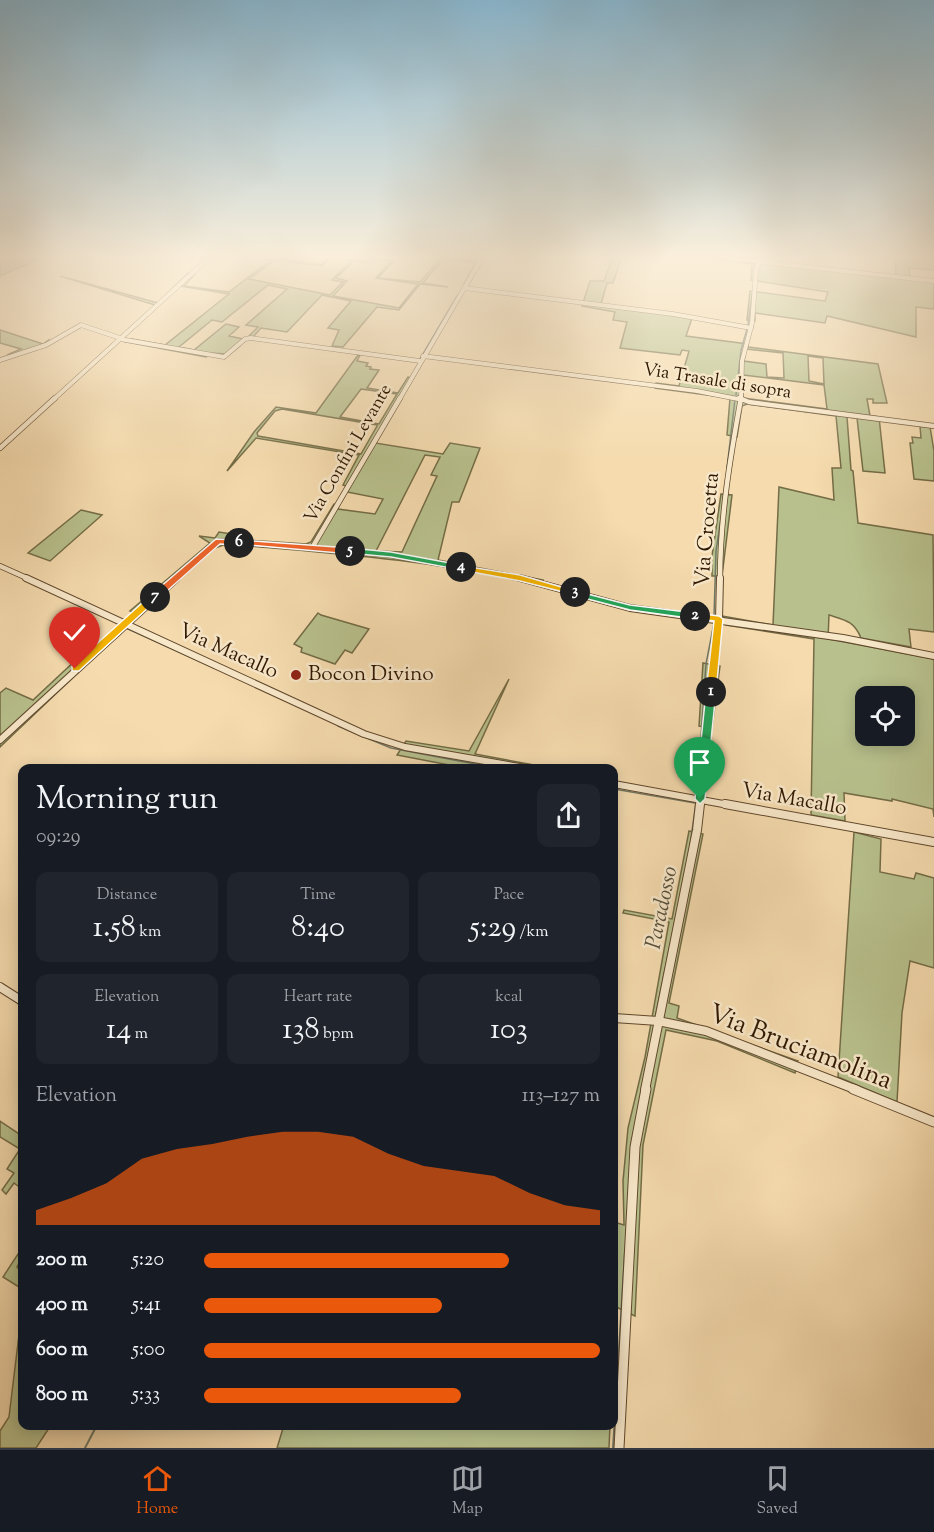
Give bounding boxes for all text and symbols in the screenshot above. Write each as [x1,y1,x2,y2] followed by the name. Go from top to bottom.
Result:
[641,357,793,407] street label: Via Trasale di sopra
[299,380,399,528] street label: Via Confini Levante
[688,471,728,589] street label: Via Crocetta
[224,528,254,558] pin: 6
[235,531,243,554] text: 6
[335,536,365,566] pin: 5
[347,539,353,562] text: 5
[446,552,476,582] pin: 4
[457,555,465,578] text: 4
[560,577,590,607] pin: 3
[572,580,578,603] text: 3
[140,582,170,612] pin: 7
[151,585,159,608] text: 7
[680,601,710,631] pin: 2
[691,604,699,627] text: 2
[49,607,100,669] pin
[58,616,91,649] icon: check
[173,617,283,687] street label: Via Macallo
[308,660,434,690] place label: Bocon Divino
[289,668,303,682] marker: Bocon Divino
[696,677,726,707] pin: 1
[708,680,714,703] text: 1
[855,686,915,746] map controls
[855,686,915,746] button: locate
[674,737,725,799] pin
[683,746,716,779] icon: arrive
[36,776,218,824] text: Morning run
[739,776,849,824] street label: Via Macallo
[537,784,600,847] button: share
[36,823,81,852] text: 09:29
[639,863,687,952] water label: Paradosso
[97,884,157,907] text: Distance
[300,884,336,907] text: Time
[494,884,524,907] text: Pace
[93,907,136,950] text: 1.58
[291,907,345,950] text: 8:40
[469,907,516,950] text: 5:29
[136,921,161,944] text: km
[516,921,549,944] text: /km
[95,986,159,1009] text: Elevation
[284,986,352,1009] text: Heart rate
[495,986,523,1009] text: kcal
[703,996,897,1100] street label: Via Bruciamolina
[106,1009,131,1052] text: 14
[282,1009,320,1052] text: 138
[490,1009,528,1052] text: 103
[131,1023,148,1046] text: m
[320,1023,354,1046] text: bpm
[36,1082,117,1111] text: Elevation
[522,1082,600,1111] text: 113–127 m
[36,1246,87,1275] text: 200 m
[132,1246,164,1275] text: 5:20
[36,1291,88,1320] text: 400 m
[132,1291,161,1320] text: 5:41
[36,1336,88,1365] text: 600 m
[132,1336,165,1365] text: 5:00
[36,1381,88,1410] text: 800 m
[132,1381,160,1410] text: 5:33
[136,1462,178,1521] tab: Home
[451,1462,484,1521] tab: Map
[757,1462,798,1521] tab: Saved

